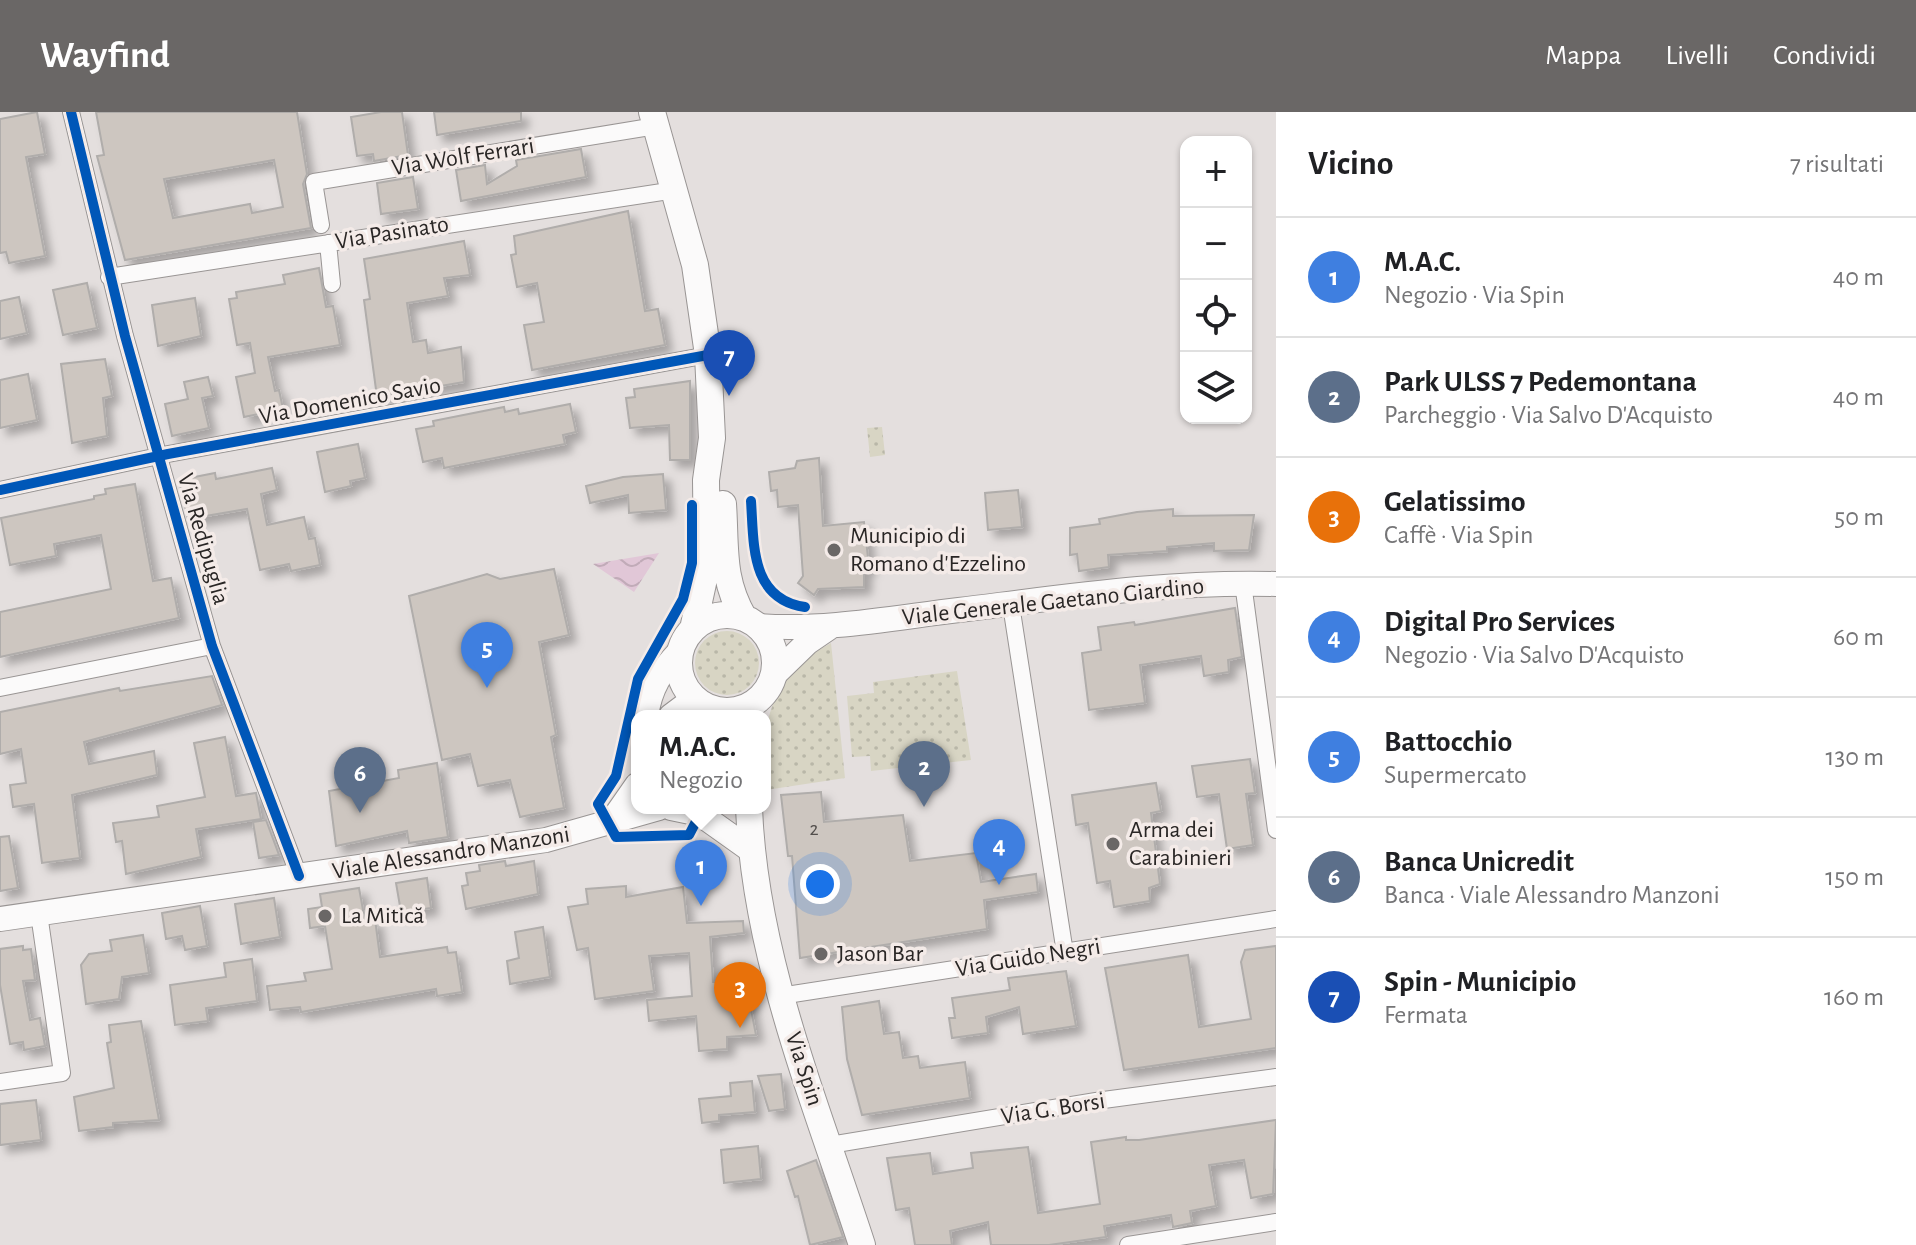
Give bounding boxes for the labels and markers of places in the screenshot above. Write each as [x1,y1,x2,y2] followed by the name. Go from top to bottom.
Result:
[703,330,755,396] pin: 7
[850,524,1026,576] place label: Municipio di Romano d'Ezzelino
[825,541,843,559] marker: Municipio di Romano d'Ezzelino
[461,622,513,688] pin: 5
[898,741,950,807] pin: 2
[334,747,386,813] pin: 6
[1129,818,1232,870] place label: Arma dei Carabinieri
[973,819,1025,885] pin: 4
[1104,835,1122,853] marker: Arma dei Carabinieri
[675,840,727,906] pin: 1
[341,904,424,928] place label: La Mitică
[316,907,334,925] marker: La Mitică
[837,942,924,966] place label: Jason Bar
[812,945,830,963] marker: Jason Bar
[714,962,766,1028] pin: 3

